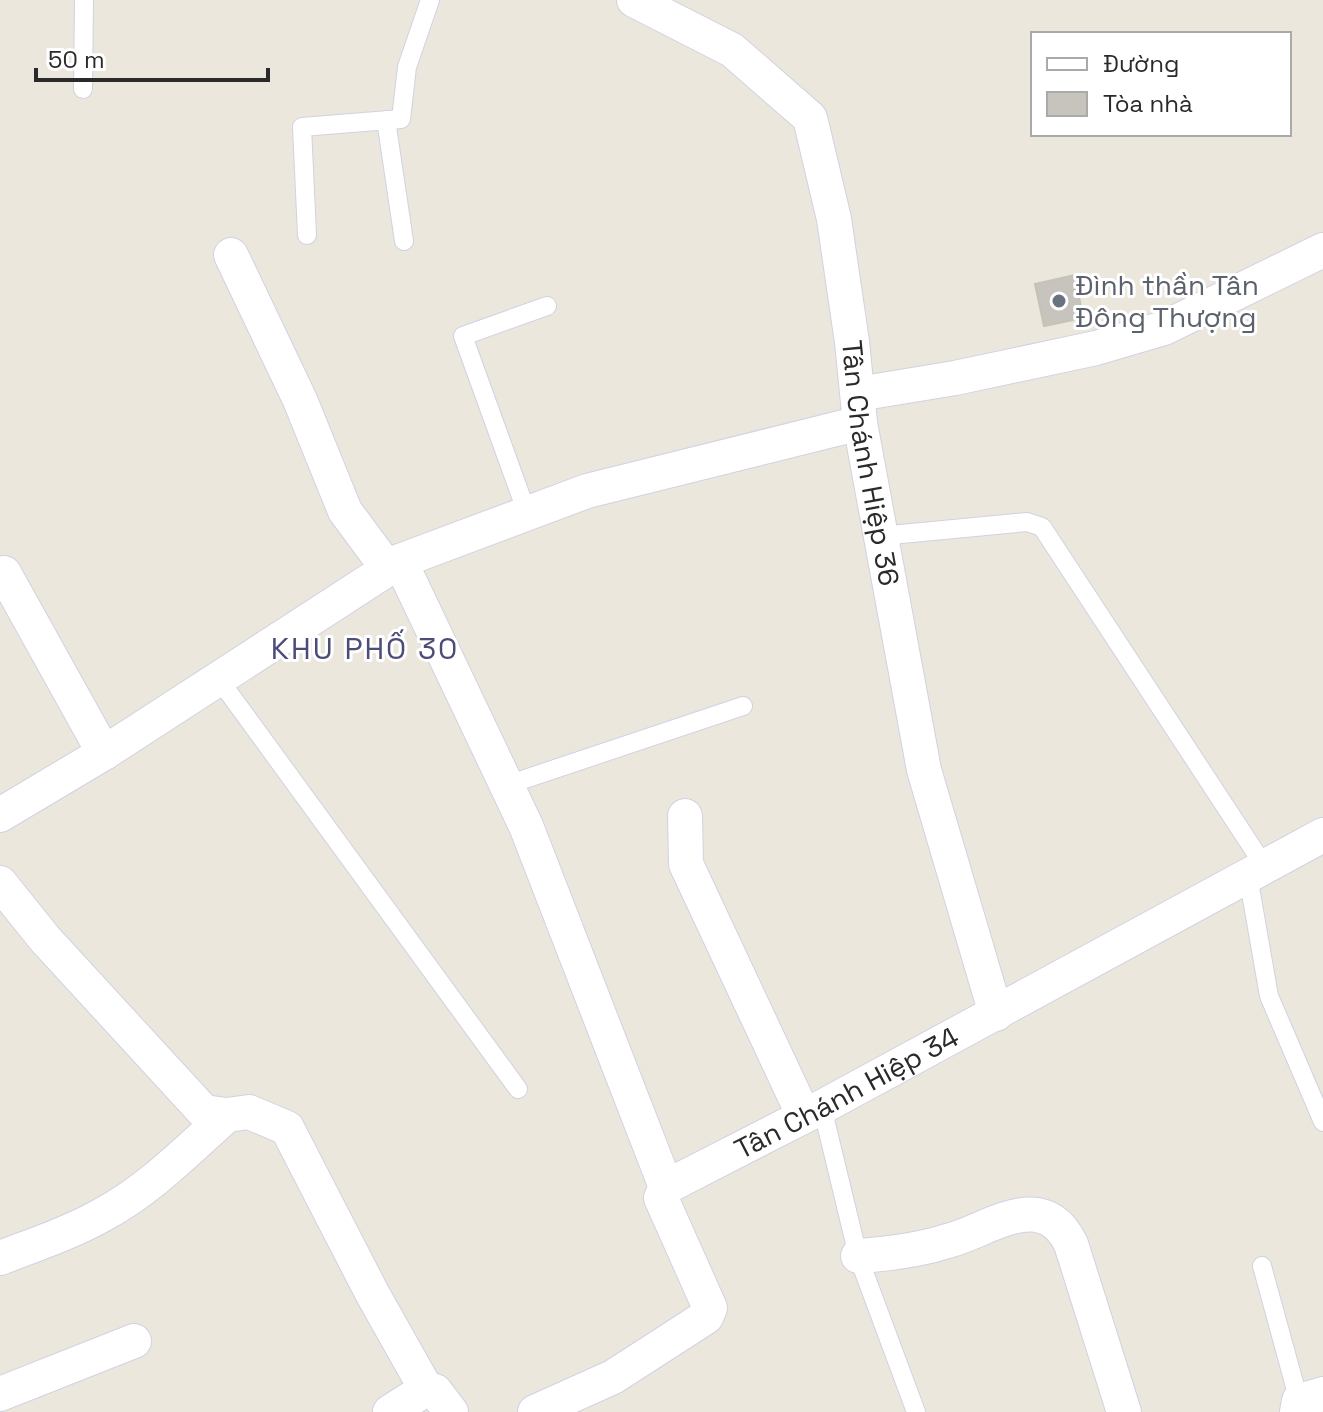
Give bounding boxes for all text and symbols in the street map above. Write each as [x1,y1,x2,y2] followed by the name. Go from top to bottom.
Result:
[36,32,268,82] scale bar
[1031,32,1291,136] legend
[48,44,105,75] text: 50 m
[1103,48,1179,79] text: Đường
[1103,88,1193,119] text: Tòa nhà
[1075,267,1259,335] place label: Đình thần Tân Đông Thượng
[1050,292,1068,310] marker: Đình thần Tân Đông Thượng
[834,338,908,589] street label: Tân Chánh Hiệp 36
[271,629,459,668] district label: KHU PHỐ 30
[728,1018,965,1167] street label: Tân Chánh Hiệp 34

